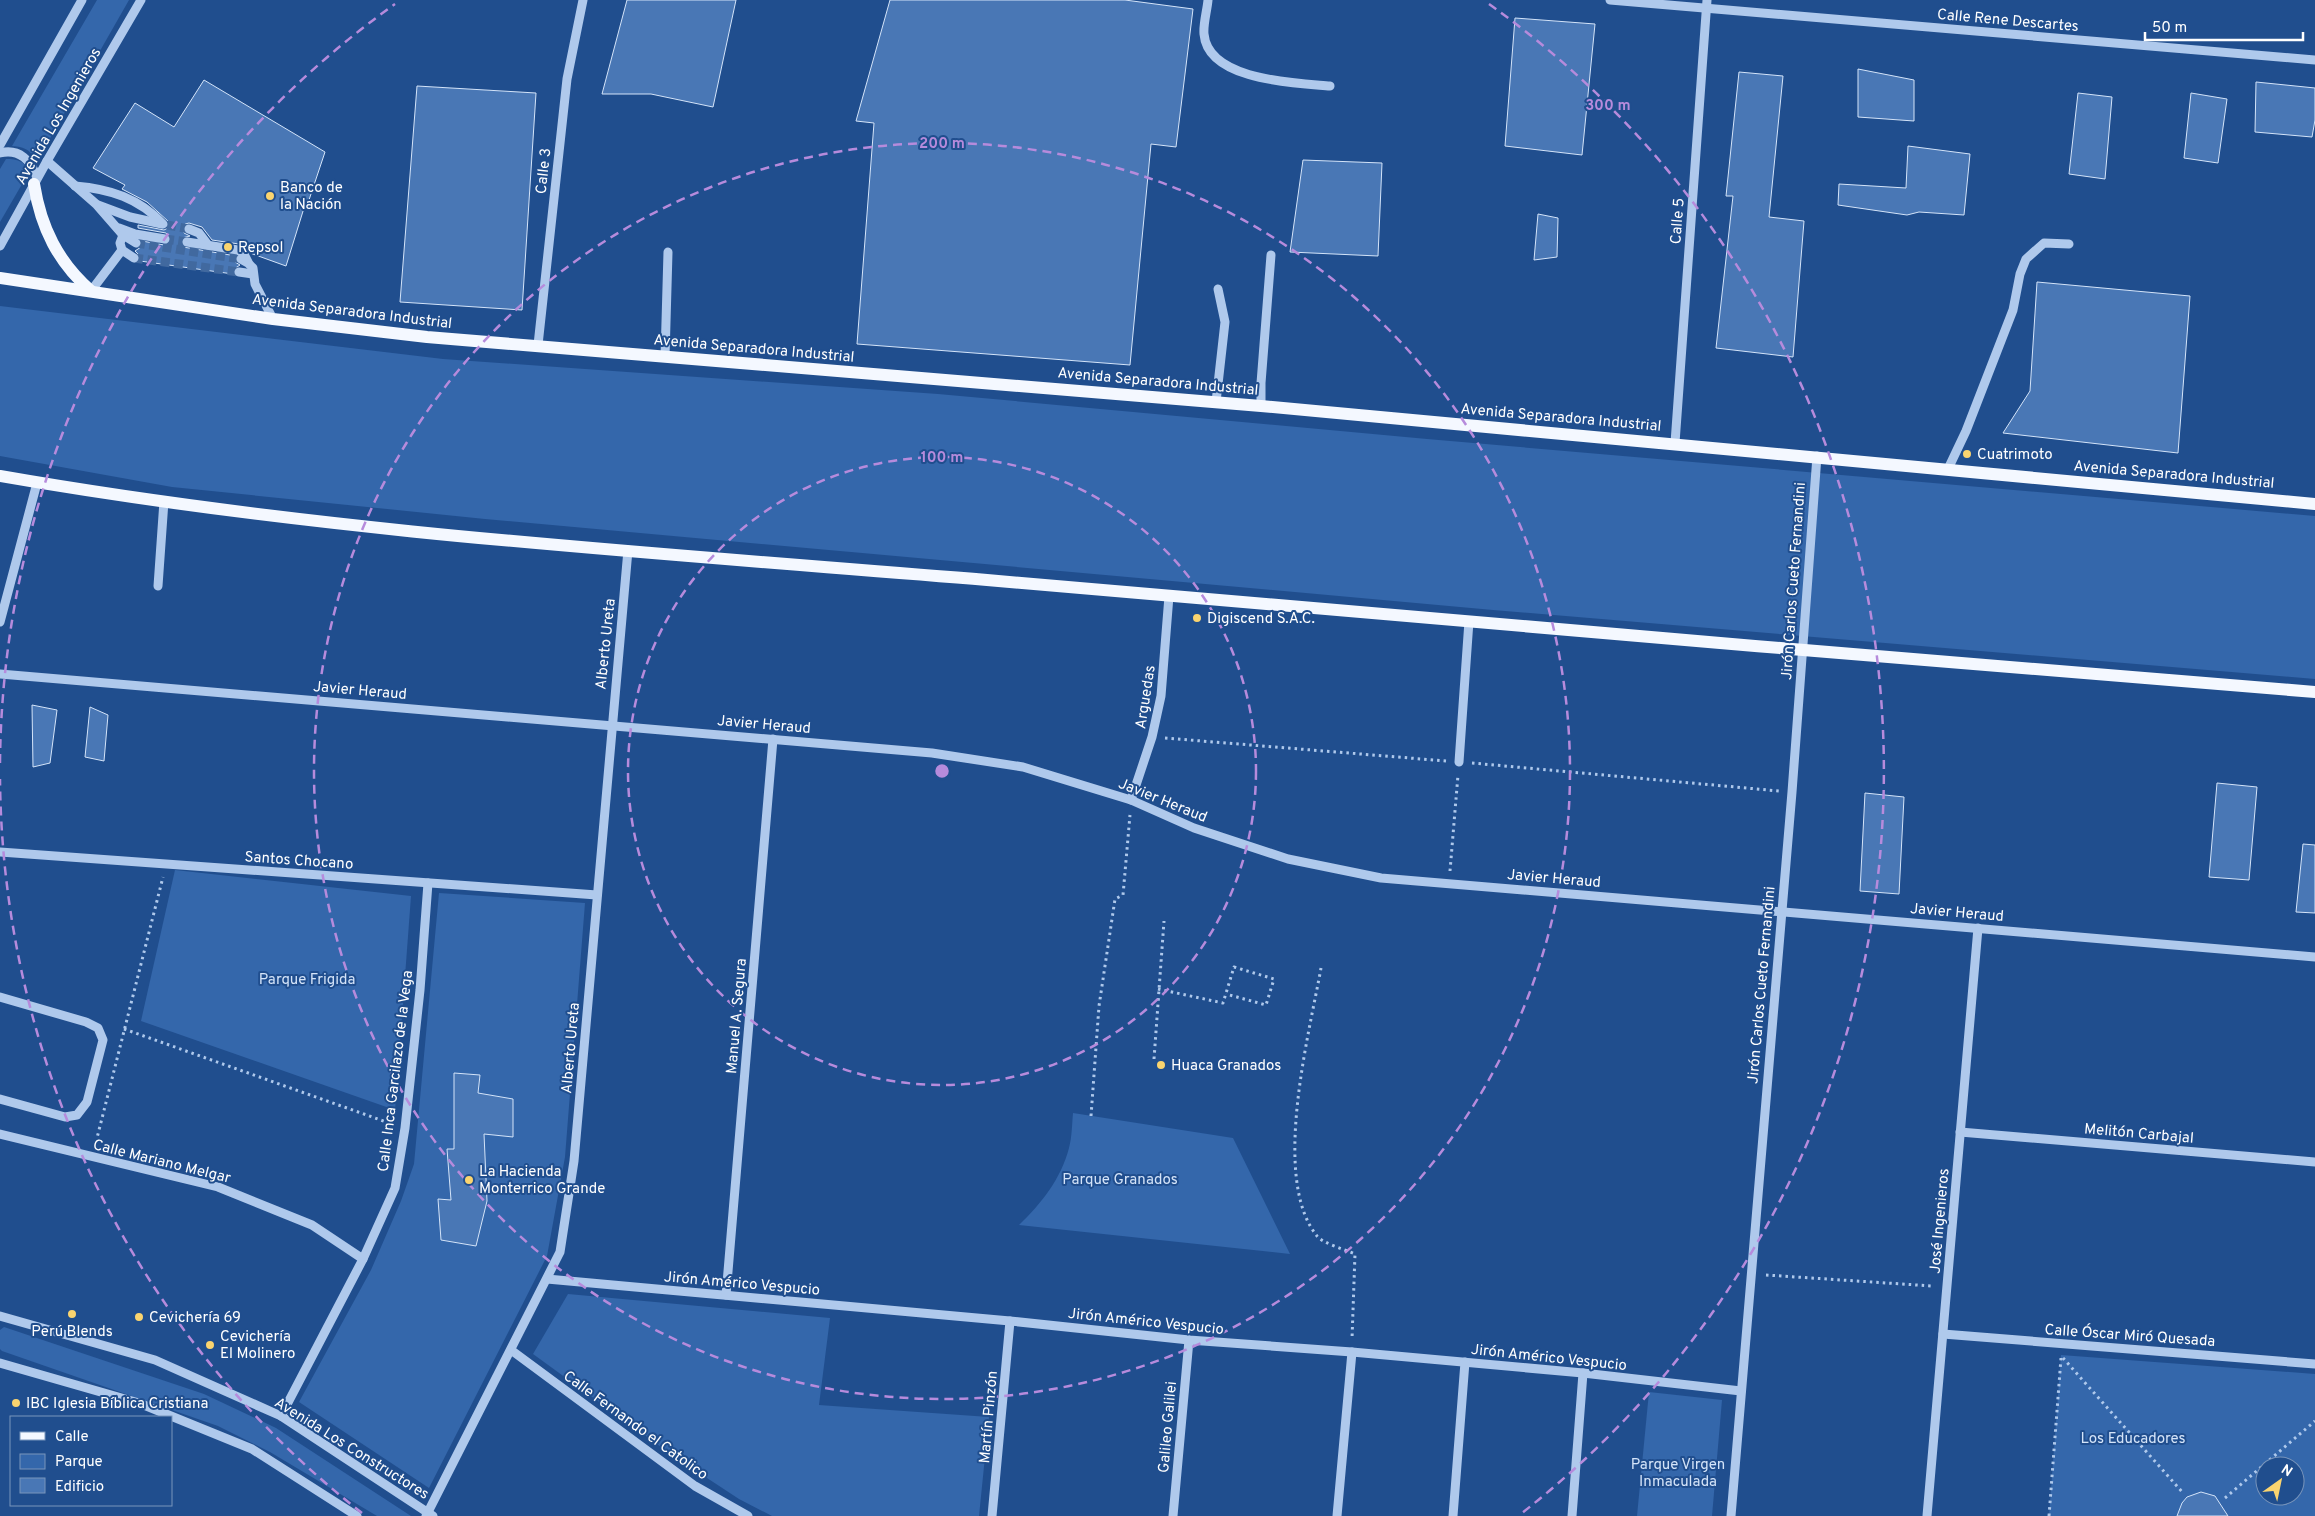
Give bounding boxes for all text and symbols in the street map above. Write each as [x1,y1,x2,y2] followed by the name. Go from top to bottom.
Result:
[1936,6,2079,37] street label: Calle Rene Descartes
[2145,10,2302,42] scale bar
[2152,19,2187,38] text: 50 m
[12,45,106,189] street label: Avenida Los Ingenieros
[1585,97,1631,116] text: 300 m
[919,135,965,154] text: 200 m
[533,147,556,195] street label: Calle 3
[280,179,343,215] place label: Banco de la Nación
[264,190,276,202] marker: Banco de la Nación
[1667,197,1690,245] street label: Calle 5
[238,239,283,258] place label: Repsol
[222,241,234,253] marker: Repsol
[251,291,453,334] street label: Avenida Separadora Industrial
[653,331,855,368] street label: Avenida Separadora Industrial
[1057,364,1259,401] street label: Avenida Separadora Industrial
[1460,400,1662,437] street label: Avenida Separadora Industrial
[1977,446,2053,465] place label: Cuatrimoto
[1961,448,1973,460] marker: Cuatrimoto
[921,449,963,468] text: 100 m
[2073,457,2275,494] street label: Avenida Separadora Industrial
[1778,481,1811,681] street label: Jirón Carlos Cueto Fernandini
[592,598,621,691] street label: Alberto Ureta
[1207,610,1315,629] place label: Digiscend S.A.C.
[1191,612,1203,624] marker: Digiscend S.A.C.
[1132,664,1161,730] street label: Arguedas
[312,678,408,705] street label: Javier Heraud
[716,712,812,739] street label: Javier Heraud
[933,762,951,780] centre of rings
[1115,775,1210,828] street label: Javier Heraud
[244,848,354,875] street label: Santos Chocano
[1506,866,1602,893] street label: Javier Heraud
[1744,885,1781,1085] street label: Jirón Carlos Cueto Fernandini
[1909,900,2005,927] street label: Javier Heraud
[723,958,752,1075] street label: Manuel A. Segura
[375,969,418,1173] street label: Calle Inca Garcilazo de la Vega
[259,971,355,990] park label: Parque Frigida
[558,1002,585,1095] street label: Alberto Ureta
[1171,1057,1281,1076] place label: Huaca Granados
[1155,1059,1167,1071] marker: Huaca Granados
[2083,1120,2194,1149] street label: Melitón Carbajal
[91,1136,233,1189] street label: Calle Mariano Melgar
[479,1163,605,1199] place label: La Hacienda Monterrico Grande
[1926,1168,1955,1275] street label: José Ingenieros
[1062,1171,1178,1190] park label: Parque Granados
[463,1174,475,1186] marker: La Hacienda Monterrico Grande
[663,1268,821,1301] street label: Jirón Américo Vespucio
[1067,1305,1225,1340] street label: Jirón Américo Vespucio
[66,1308,78,1320] marker: Perú Blends
[149,1309,241,1328] place label: Cevichería 69
[133,1311,145,1323] marker: Cevichería 69
[2044,1319,2216,1352] street label: Calle Óscar Miró Quesada
[31,1323,113,1342] place label: Perú Blends
[220,1328,295,1364] place label: Cevichería El Molinero
[204,1339,216,1351] marker: Cevichería El Molinero
[1470,1341,1628,1376] street label: Jirón Américo Vespucio
[559,1367,711,1485] street label: Calle Fernando el Catolico
[976,1370,1003,1464] street label: Martín Pinzón
[1155,1381,1182,1474] street label: Galileo Galilei
[270,1394,432,1505] street label: Avenida Los Constructores
[26,1395,208,1414] place label: IBC Iglesia Bíblica Cristiana
[10,1397,22,1409] marker: IBC Iglesia Bíblica Cristiana
[10,1416,172,1506] legend
[55,1428,89,1447] text: Calle
[2080,1430,2186,1449] park label: Los Educadores
[55,1453,103,1472] text: Parque
[1631,1456,1725,1492] park label: Parque Virgen Inmaculada
[2255,1456,2305,1506] north arrow
[2277,1461,2295,1481] text: N
[55,1478,104,1497] text: Edificio

